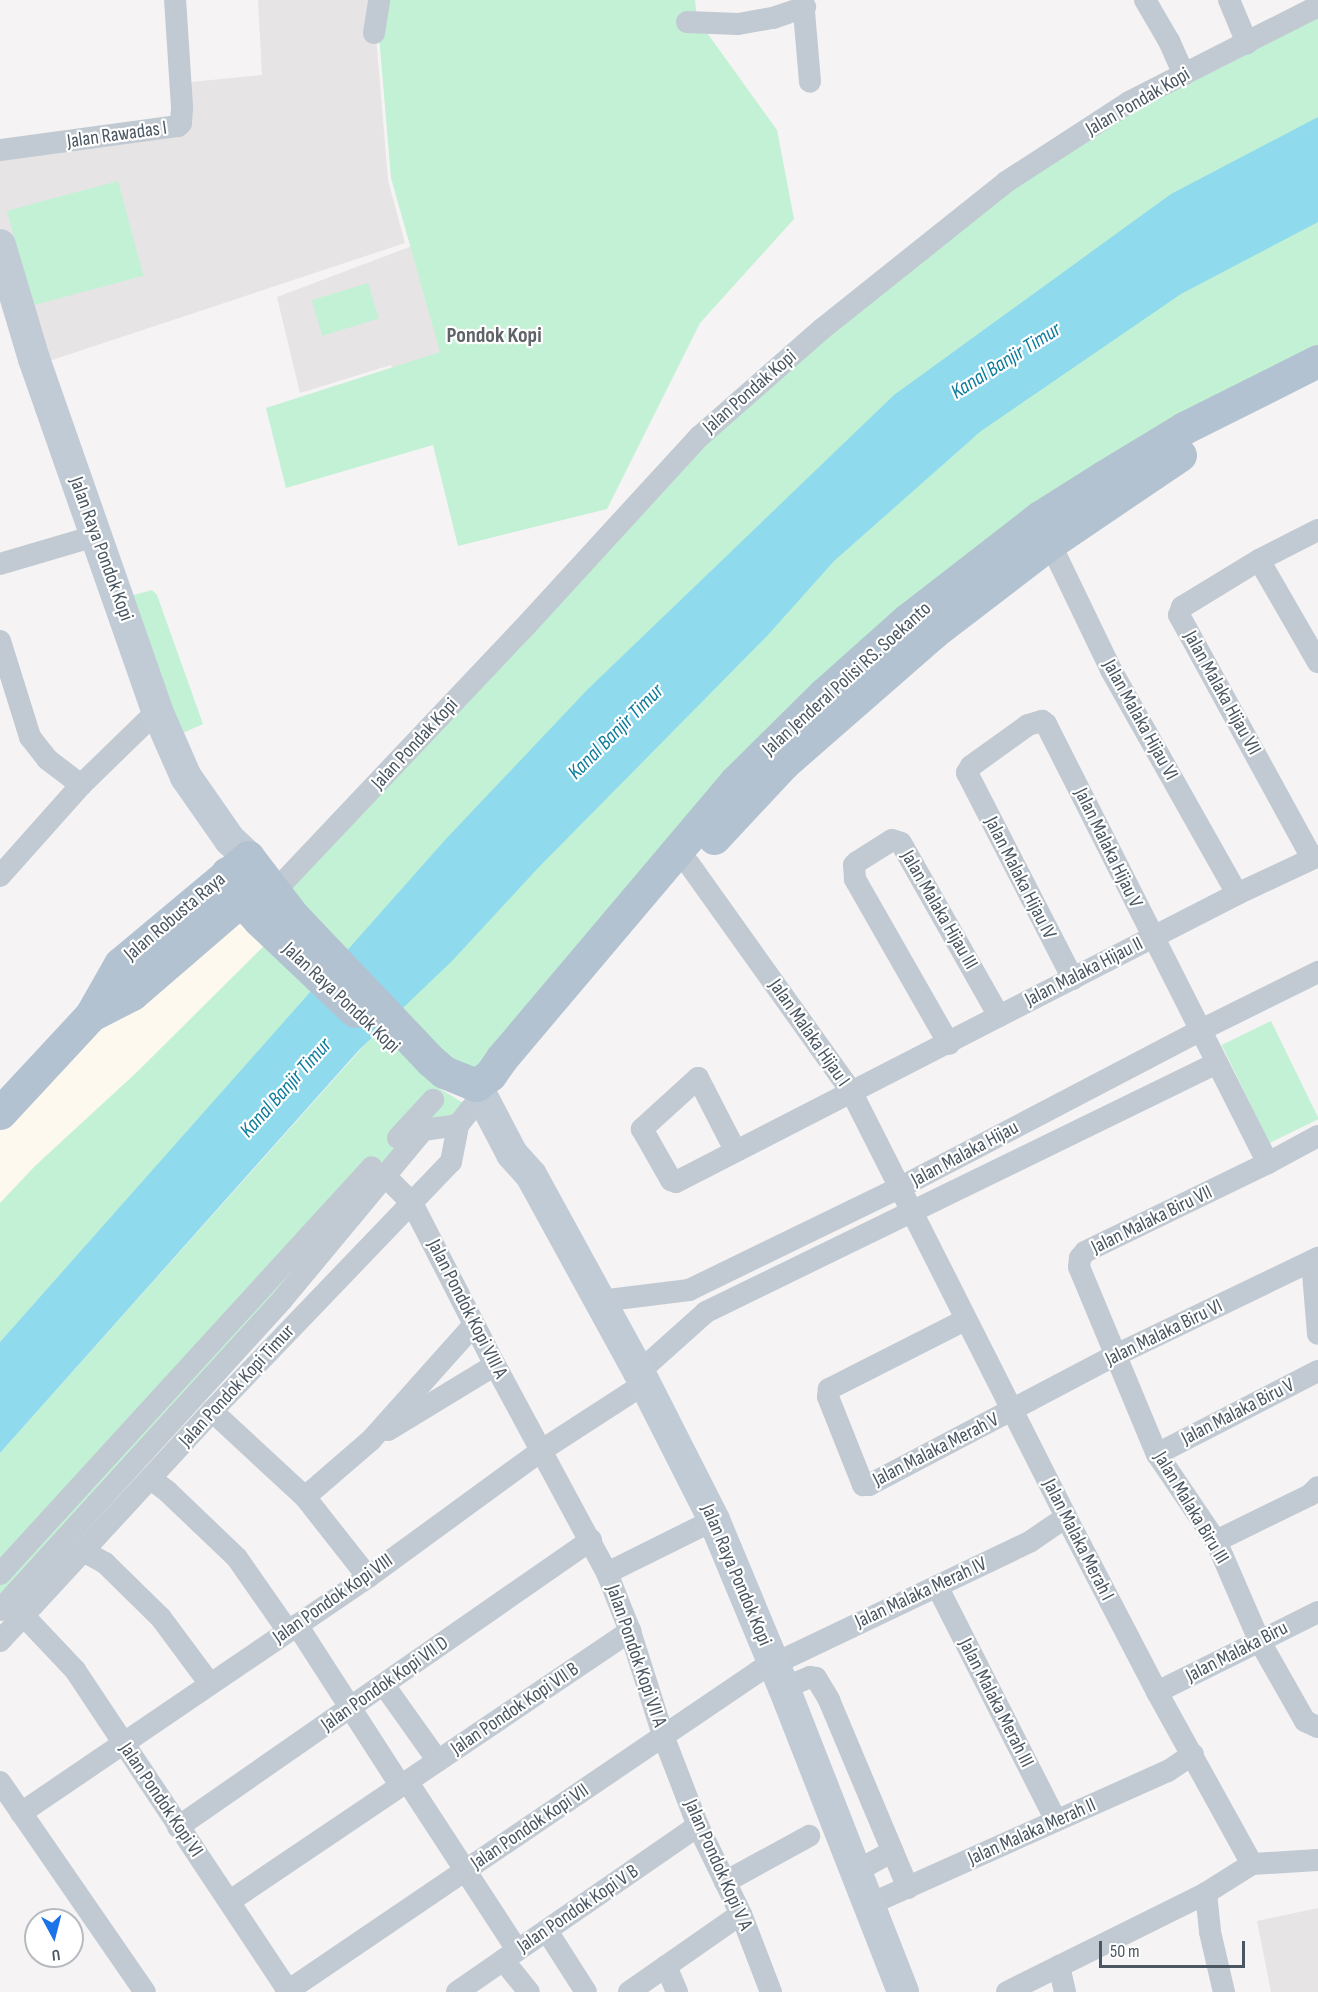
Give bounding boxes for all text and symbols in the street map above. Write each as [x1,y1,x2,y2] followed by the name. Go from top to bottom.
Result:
[1082,63,1194,141] street label: Jalan Pondak Kopi
[65,116,169,154] street label: Jalan Rawadas I
[946,317,1066,405] water label: Kanal Banjir Timur
[446,323,542,349] district label: Pondok Kopi
[698,345,802,439] street label: Jalan Pondak Kopi
[64,474,138,624] street label: Jalan Raya Pondok Kopi
[758,597,936,761] street label: Jalan Jenderal Polisi RS. Soekanto
[1178,627,1266,759] street label: Jalan Malaka Hijau VII
[1097,655,1183,785] street label: Jalan Malaka Hijau VI
[563,679,669,785] water label: Kanal Banjir Timur
[367,693,463,795] street label: Jalan Pondak Kopi
[1069,784,1147,912] street label: Jalan Malaka Hijau V
[979,813,1061,943] street label: Jalan Malaka Hijau IV
[895,846,983,974] street label: Jalan Malaka Hijau III
[120,868,230,966] street label: Jalan Robusta Raya
[1021,932,1147,1012] street label: Jalan Malaka Hijau II
[277,938,405,1058] street label: Jalan Raya Pondok Kopi
[763,975,855,1091] street label: Jalan Malaka Hijau I
[235,1033,337,1143] water label: Kanal Banjir Timur
[907,1116,1023,1192] street label: Jalan Malaka Hijau
[1088,1180,1216,1260] street label: Jalan Malaka Biru VII
[422,1235,512,1383] street label: Jalan Pondok Kopi VIII A
[1101,1294,1227,1372] street label: Jalan Malaka Biru VI
[174,1320,300,1452] street label: Jalan Pondok Kopi Timur
[1178,1373,1298,1451] street label: Jalan Malaka Biru V
[869,1408,1003,1492] street label: Jalan Malaka Merah V
[1148,1448,1234,1568] street label: Jalan Malaka Biru III
[1037,1475,1119,1605] street label: Jalan Malaka Merah I
[695,1501,777,1649] street label: Jalan Raya Pondok Kopi
[268,1549,398,1649] street label: Jalan Pondok Kopi VIII
[851,1552,991,1634] street label: Jalan Malaka Merah IV
[600,1582,672,1730] street label: Jalan Pondok Kopi VII A
[1182,1616,1292,1688] street label: Jalan Malaka Biru
[317,1631,453,1737] street label: Jalan Pondok Kopi VII D
[953,1635,1039,1771] street label: Jalan Malaka Merah III
[447,1657,583,1761] street label: Jalan Pondok Kopi VII B
[114,1738,208,1862] street label: Jalan Pondok Kopi VI
[467,1779,593,1875] street label: Jalan Pondok Kopi VII
[964,1793,1100,1871] street label: Jalan Malaka Merah II
[678,1796,758,1934] street label: Jalan Pondok Kopi V A
[513,1860,643,1958] street label: Jalan Pondok Kopi V B
[24,1908,84,1968] north arrow
[1102,1929,1248,1967] scale bar
[1110,1941,1140,1962] text: 50 m
[51,1944,61,1964] text: U

